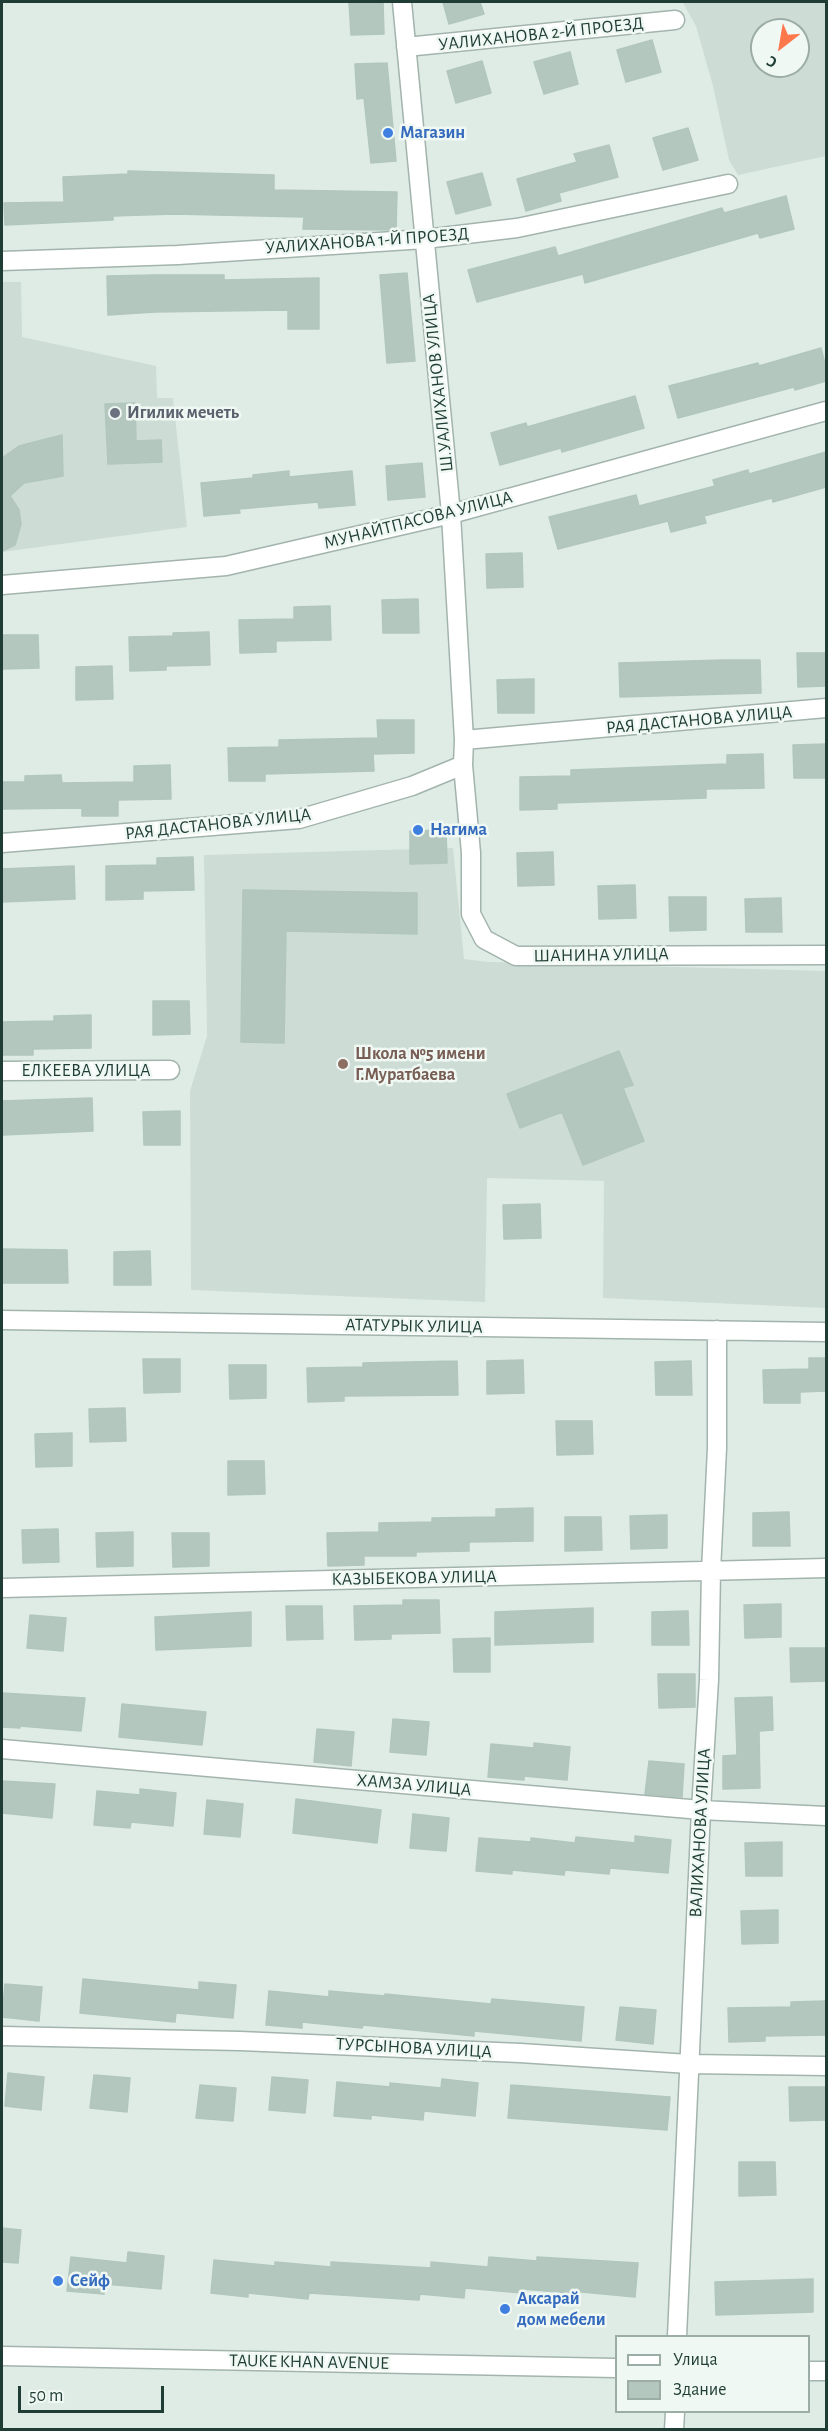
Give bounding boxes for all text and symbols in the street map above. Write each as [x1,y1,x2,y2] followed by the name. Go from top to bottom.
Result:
[437,12,645,56] street label: УАЛИХАНОВА 2-Й ПРОЕЗД
[750,18,810,78] north arrow
[764,53,780,71] text: С
[400,122,465,144] place label: Магазин
[381,126,395,140] marker: Магазин
[264,223,470,259] street label: УАЛИХАНОВА 1-Й ПРОЕЗД
[418,293,458,473] street label: Ш.УАЛИХАНОВ УЛИЦА
[127,402,239,424] place label: Игилик мечеть
[108,406,122,420] marker: Игилик мечеть
[322,486,514,554] street label: МУНАЙТПАСОВА УЛИЦА
[605,701,793,739] street label: РАЯ ДАСТАНОВА УЛИЦА
[124,803,312,845] street label: РАЯ ДАСТАНОВА УЛИЦА
[430,819,487,841] place label: Нагима
[411,823,425,837] marker: Нагима
[533,943,669,967] street label: ШАНИНА УЛИЦА
[355,1043,486,1086] place label: Школа №5 имени Г.Муратбаева
[336,1057,350,1071] marker: Школа №5 имени Г.Муратбаева
[21,1060,151,1082] street label: ЕЛКЕЕВА УЛИЦА
[345,1314,483,1338] street label: АТАТУРЫК УЛИЦА
[331,1566,497,1590] street label: КАЗЫБЕКОВА УЛИЦА
[685,1748,715,1918] street label: ВАЛИХАНОВА УЛИЦА
[356,1769,472,1801] street label: ХАМЗА УЛИЦА
[336,2033,492,2063] street label: ТУРСЫНОВА УЛИЦА
[70,2270,110,2292] place label: Сейф
[51,2274,65,2288] marker: Сейф
[517,2288,606,2330] place label: Аксарай дом мебели
[498,2302,512,2316] marker: Аксарай дом мебели
[615,2335,810,2413] legend
[229,2350,389,2374] street label: TAUKE KHAN AVENUE
[673,2351,718,2369] text: Улица
[21,2374,166,2412] scale bar
[673,2381,727,2399] text: Здание
[29,2387,63,2405] text: 50 m

